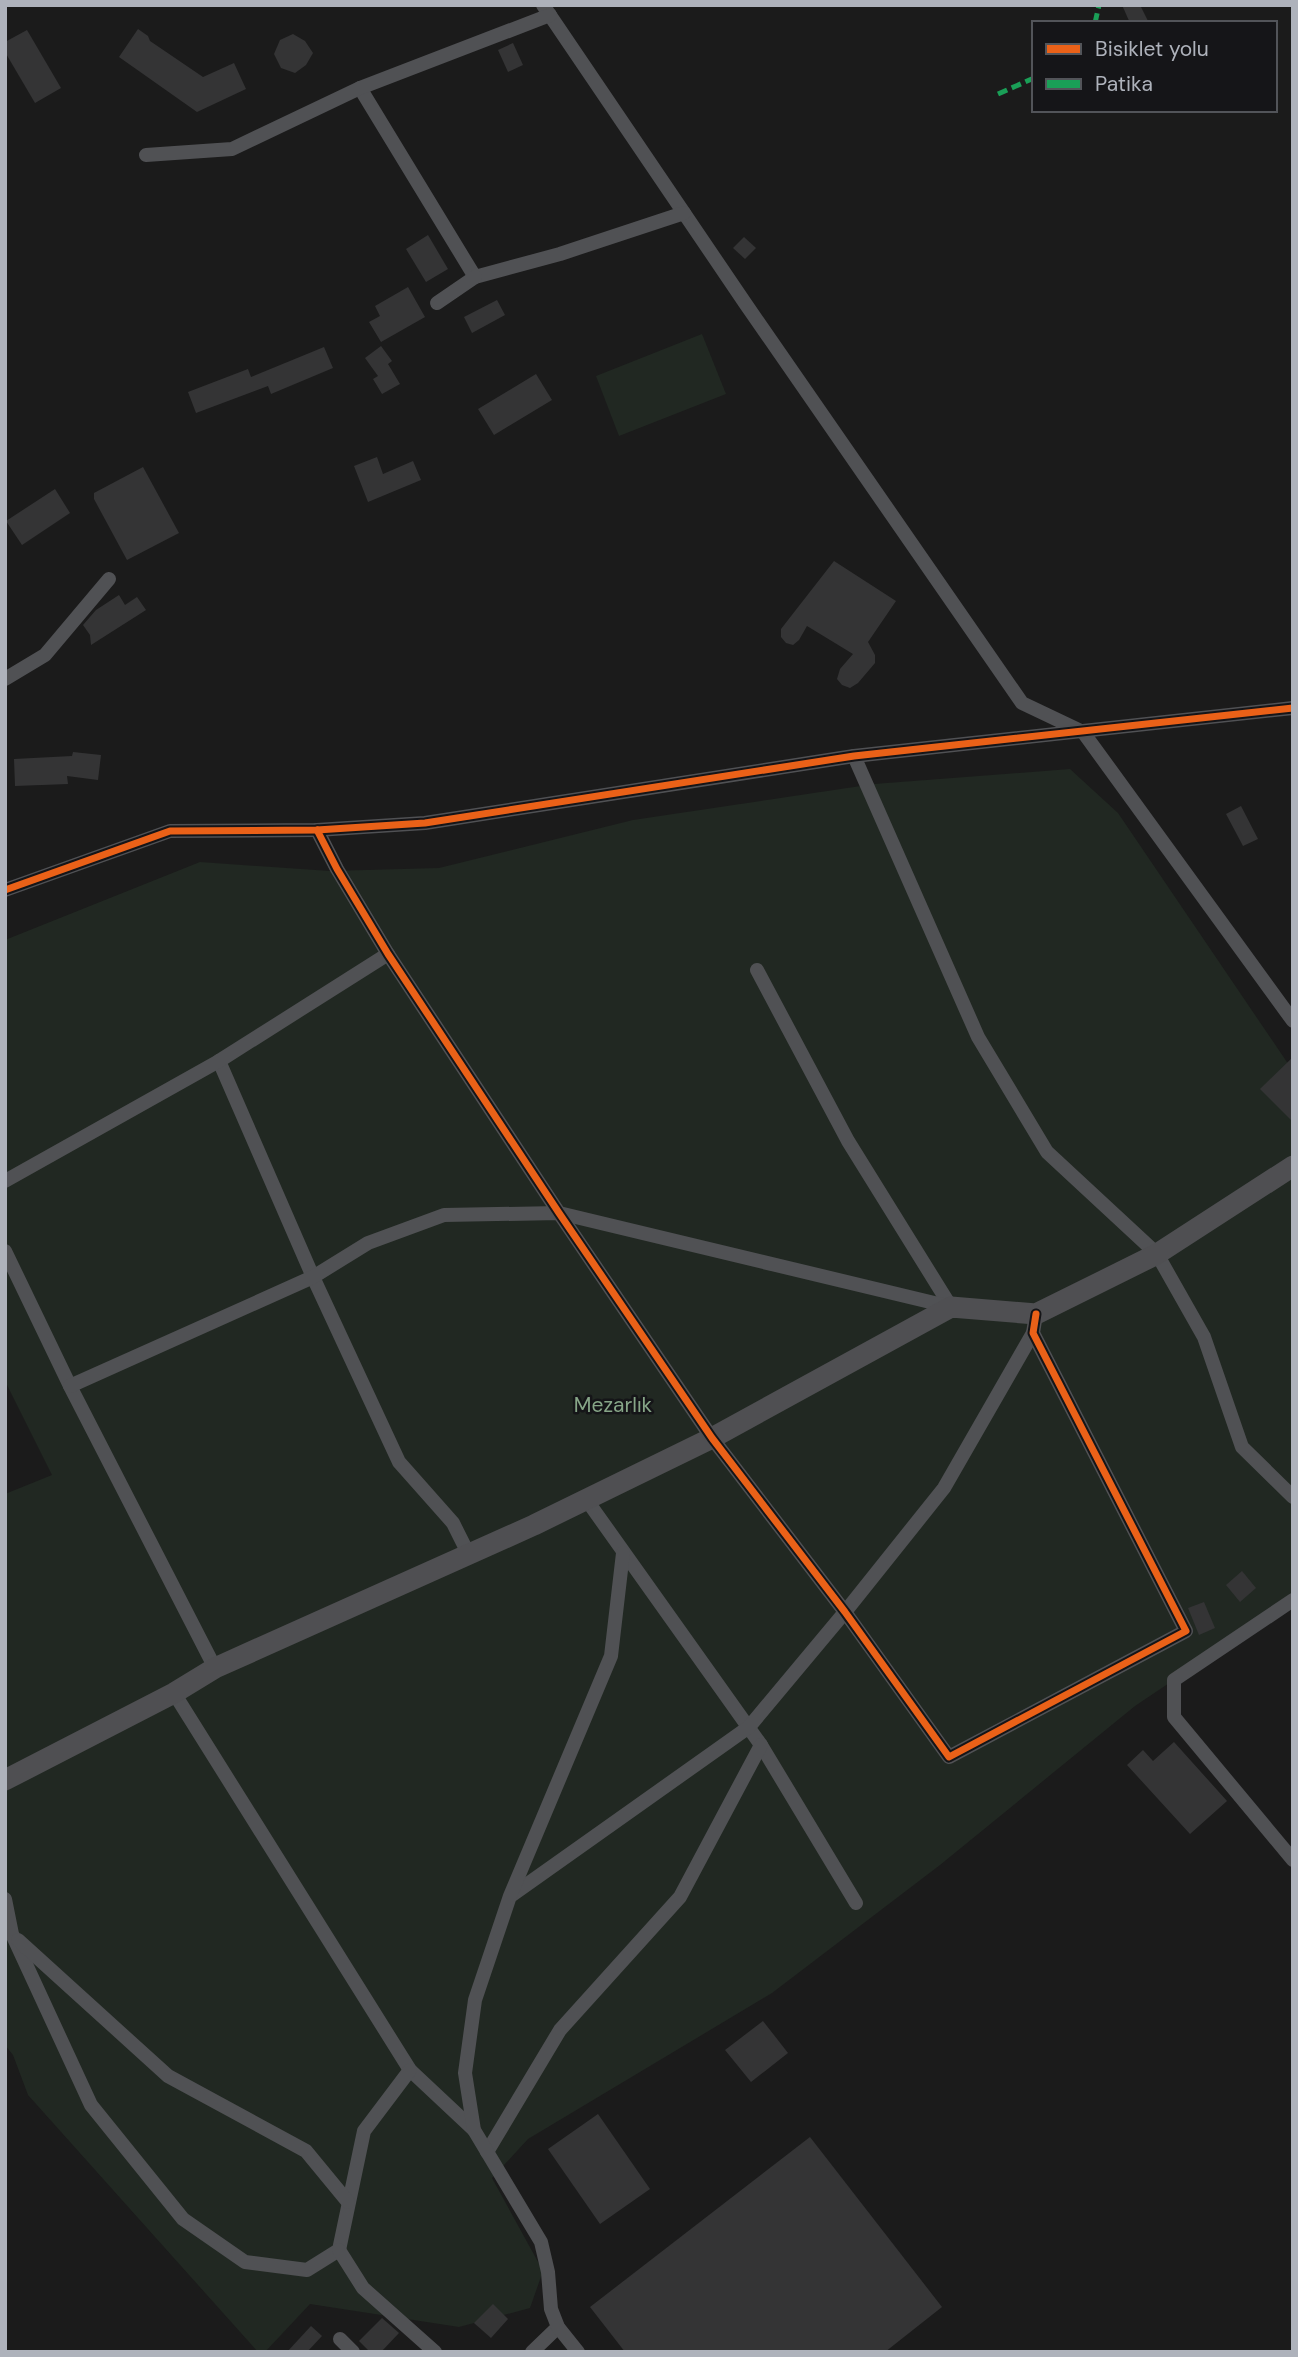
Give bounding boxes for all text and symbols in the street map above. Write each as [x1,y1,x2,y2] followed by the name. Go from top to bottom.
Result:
[1032,21,1277,112] legend
[1095,35,1209,63] text: Bisiklet yolu
[1095,70,1153,98] text: Patika
[574,1391,653,1419] park label: Mezarlık

